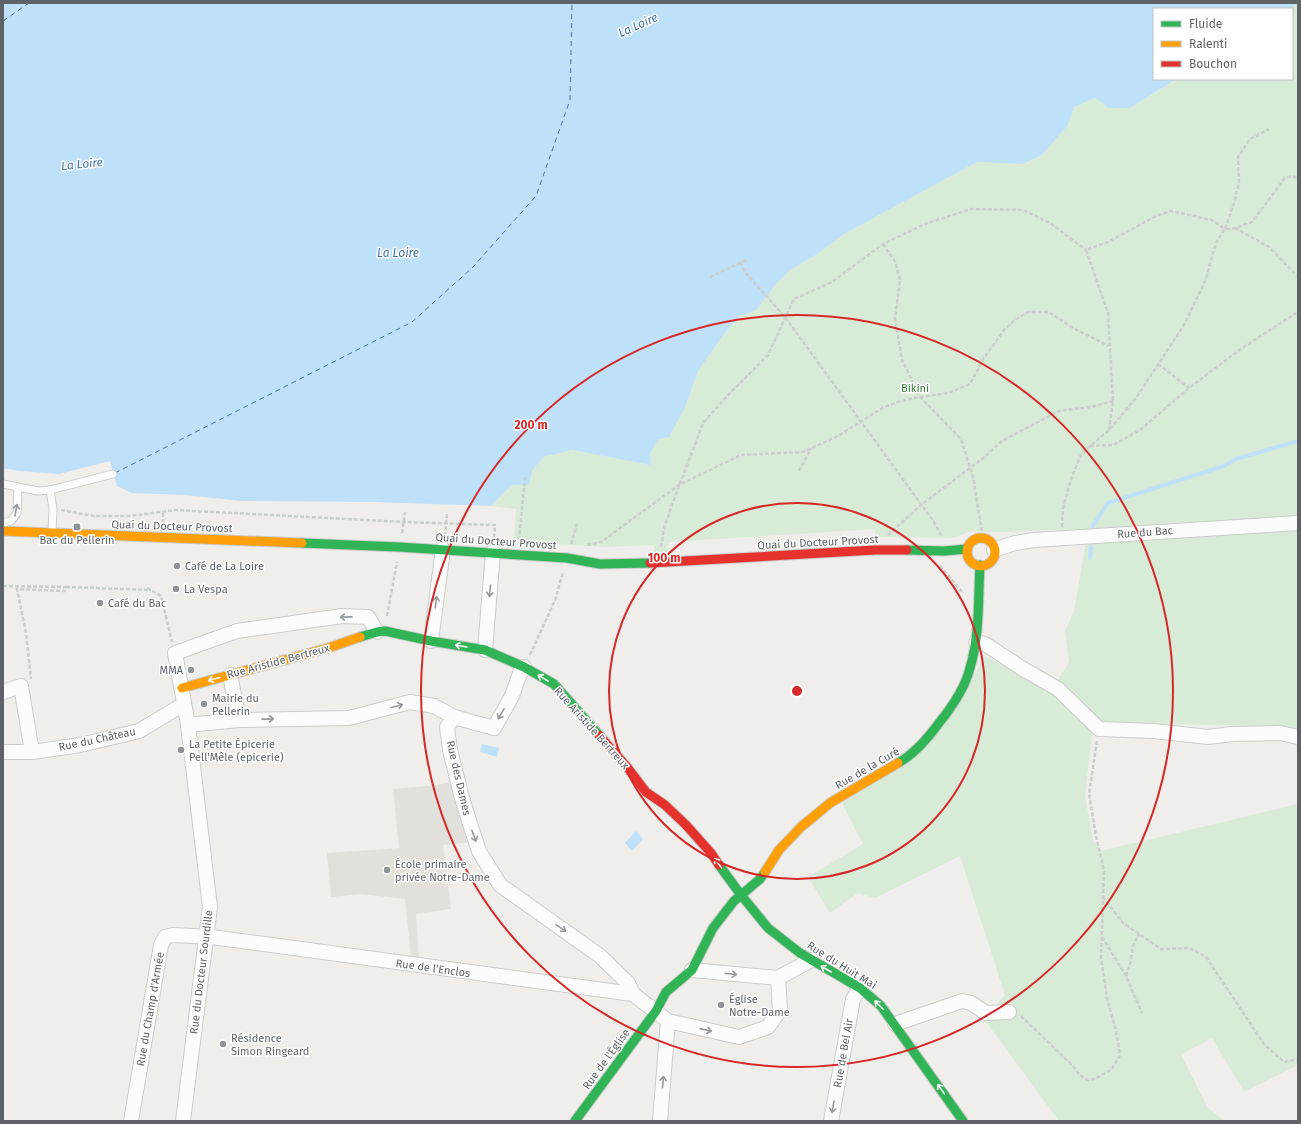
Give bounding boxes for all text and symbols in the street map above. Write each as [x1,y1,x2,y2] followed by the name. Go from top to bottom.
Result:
[1153,8,1293,80] legend
[616,10,660,40] water label: La Loire
[1189,17,1222,31] text: Fluide
[1189,37,1227,51] text: Ralenti
[1189,57,1237,71] text: Bouchon
[60,155,104,173] water label: La Loire
[377,246,419,260] water label: La Loire
[901,382,929,395] park label: Bikini
[514,418,548,432] text: 200 m
[12,503,20,516] one-way arrow
[111,518,233,535] street label: Quai du Docteur Provost
[72,522,82,532] marker: Bac du Pellerin
[1117,524,1173,541] street label: Rue du Bac
[435,531,557,552] street label: Quai du Docteur Provost
[757,533,879,552] street label: Quai du Docteur Provost
[40,534,114,547] place label: Bac du Pellerin
[648,551,680,565] text: 100 m
[185,560,264,573] place label: Café de La Loire
[172,561,182,571] marker: Café de La Loire
[184,583,228,596] place label: La Vespa
[171,584,181,594] marker: La Vespa
[486,584,494,597] one-way arrow
[432,596,440,609] one-way arrow
[108,597,166,610] place label: Café du Bac
[95,598,105,608] marker: Café du Bac
[340,613,353,620] one-way arrow
[225,641,332,681] street label: Rue Aristide Bertreux
[455,642,468,650] one-way arrow
[160,664,184,677] place label: MMA
[186,665,196,675] marker: MMA
[538,674,549,682] one-way arrow
[207,676,220,683] one-way arrow
[790,684,804,698] centre of rings
[551,685,632,773] street label: Rue Aristide Bertreux
[212,692,259,718] place label: Mairie du Pellerin
[199,699,209,709] marker: Mairie du Pellerin
[390,701,403,709] one-way arrow
[497,708,505,720] one-way arrow
[261,716,274,723] one-way arrow
[57,725,137,754] street label: Rue du Château
[189,737,284,764] place label: La Petite Épicerie Pell'Mêle (epicerie)
[444,740,473,817] street label: Rue des Dames
[176,745,186,755] marker: La Petite Épicerie Pell'Mêle (epicerie)
[833,745,902,792] street label: Rue de la Curé
[471,830,478,843] one-way arrow
[395,857,490,884] place label: École primaire privée Notre-Dame
[714,858,722,869] one-way arrow
[382,865,392,875] marker: École primaire privée Notre-Dame
[187,909,216,1035] street label: Rue du Docteur Sourdille
[555,924,566,932] one-way arrow
[805,939,879,992] street label: Rue du Huit Mai
[134,951,167,1067] street label: Rue du Champ d'Armée
[395,957,471,980] street label: Rue de l'Enclos
[820,964,832,972] one-way arrow
[724,970,737,977] one-way arrow
[729,992,790,1019] place label: Église Notre-Dame
[716,1000,726,1010] marker: Église Notre-Dame
[874,1000,884,1010] one-way arrow
[831,1017,856,1089] street label: Rue de Bel Air
[579,1026,633,1092] street label: Rue de l'Église
[700,1026,713,1034] one-way arrow
[231,1032,309,1058] place label: Résidence Simon Ringeard
[218,1039,228,1049] marker: Résidence Simon Ringeard
[659,1076,667,1089] one-way arrow
[937,1084,945,1095] one-way arrow
[829,1100,837,1113] one-way arrow

